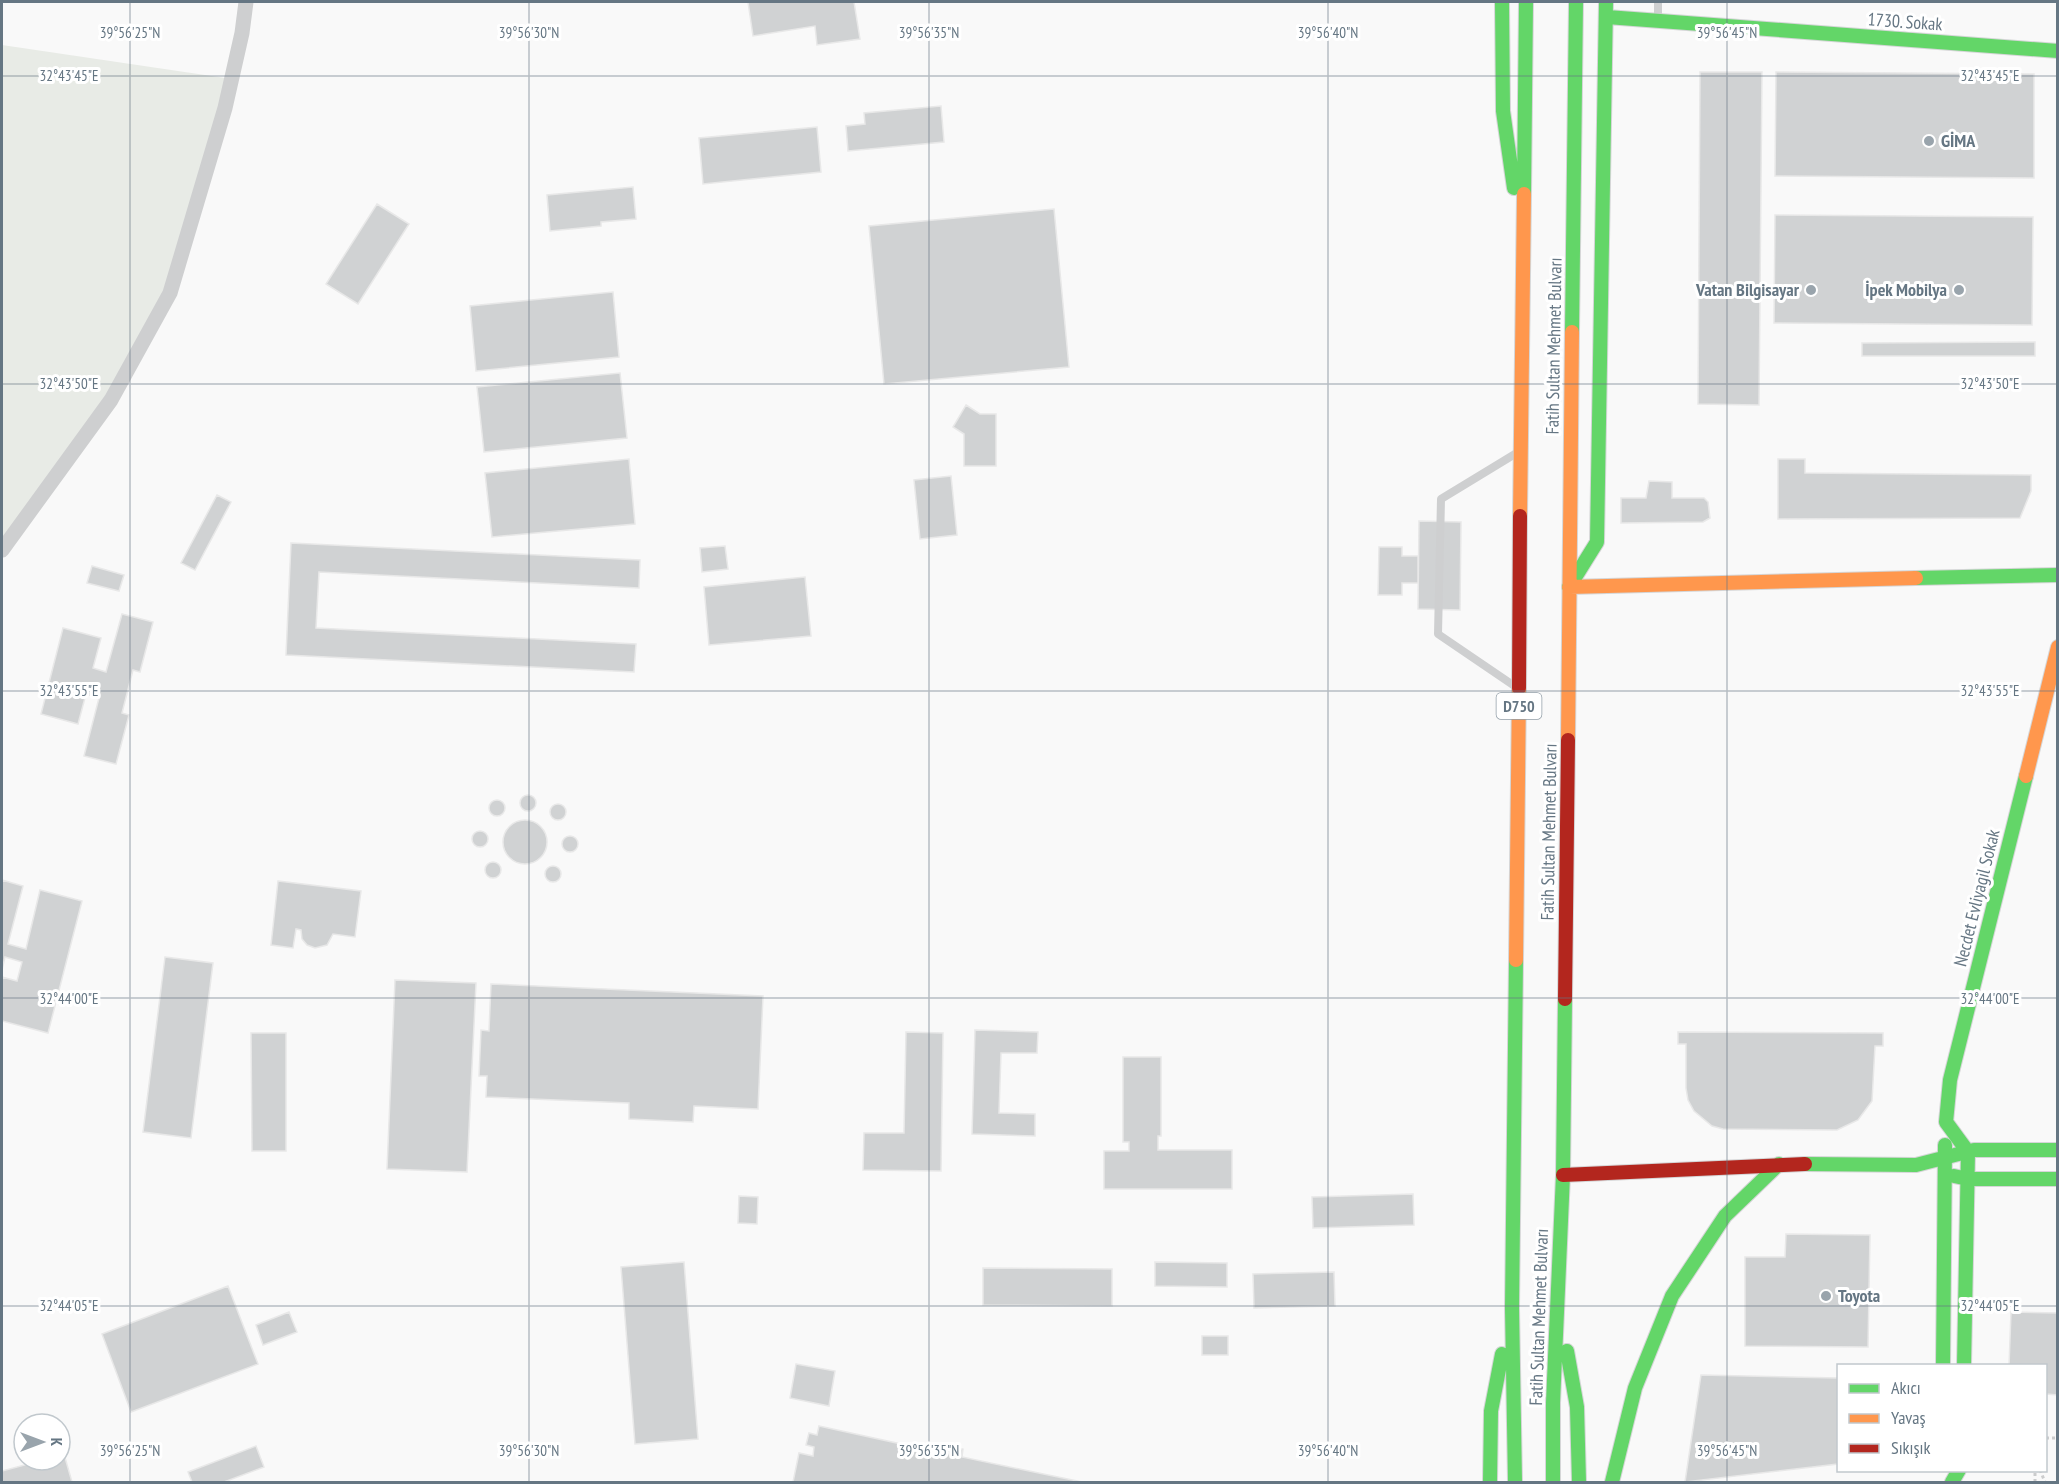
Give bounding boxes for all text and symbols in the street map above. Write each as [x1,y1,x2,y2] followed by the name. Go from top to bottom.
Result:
[1867,7,1943,36] street label: 1730. Sokak
[100,23,160,42] text: 39°56'25"N
[499,23,559,42] text: 39°56'30"N
[899,23,959,42] text: 39°56'35"N
[1298,23,1358,42] text: 39°56'40"N
[1697,23,1757,42] text: 39°56'45"N
[39,66,99,85] text: 32°43'45"E
[1960,66,2020,85] text: 32°43'45"E
[1941,129,1976,152] place label: GİMA
[1922,134,1936,148] marker: GİMA
[1540,257,1567,435] street label: Fatih Sultan Mehmet Bulvarı
[1695,278,1800,301] place label: Vatan Bilgisayar
[1865,278,1947,301] place label: İpek Mobilya
[1804,283,1818,297] marker: Vatan Bilgisayar
[1952,283,1966,297] marker: İpek Mobilya
[39,374,99,393] text: 32°43'50"E
[1960,374,2020,393] text: 32°43'50"E
[39,681,99,700] text: 32°43'55"E
[1960,681,2020,700] text: 32°43'55"E
[1496,693,1541,719] road number: D750
[1535,743,1562,921] street label: Fatih Sultan Mehmet Bulvarı
[1948,827,2005,969] street label: Necdet Evliyagil Sokak
[39,989,99,1008] text: 32°44'00"E
[1960,989,2020,1008] text: 32°44'00"E
[1524,1228,1553,1406] street label: Fatih Sultan Mehmet Bulvarı
[1838,1284,1880,1307] place label: Toyota
[1819,1289,1833,1303] marker: Toyota
[39,1296,99,1315] text: 32°44'05"E
[1960,1296,2020,1315] text: 32°44'05"E
[1837,1364,2047,1472] legend
[1891,1376,1921,1399] text: Akıcı
[1891,1406,1926,1429] text: Yavaş
[12,1412,72,1472] north arrow
[1891,1436,1930,1459] text: Sıkışık
[47,1438,67,1447] text: K
[100,1441,160,1460] text: 39°56'25"N
[499,1441,559,1460] text: 39°56'30"N
[899,1441,959,1460] text: 39°56'35"N
[1298,1441,1358,1460] text: 39°56'40"N
[1697,1441,1757,1460] text: 39°56'45"N

